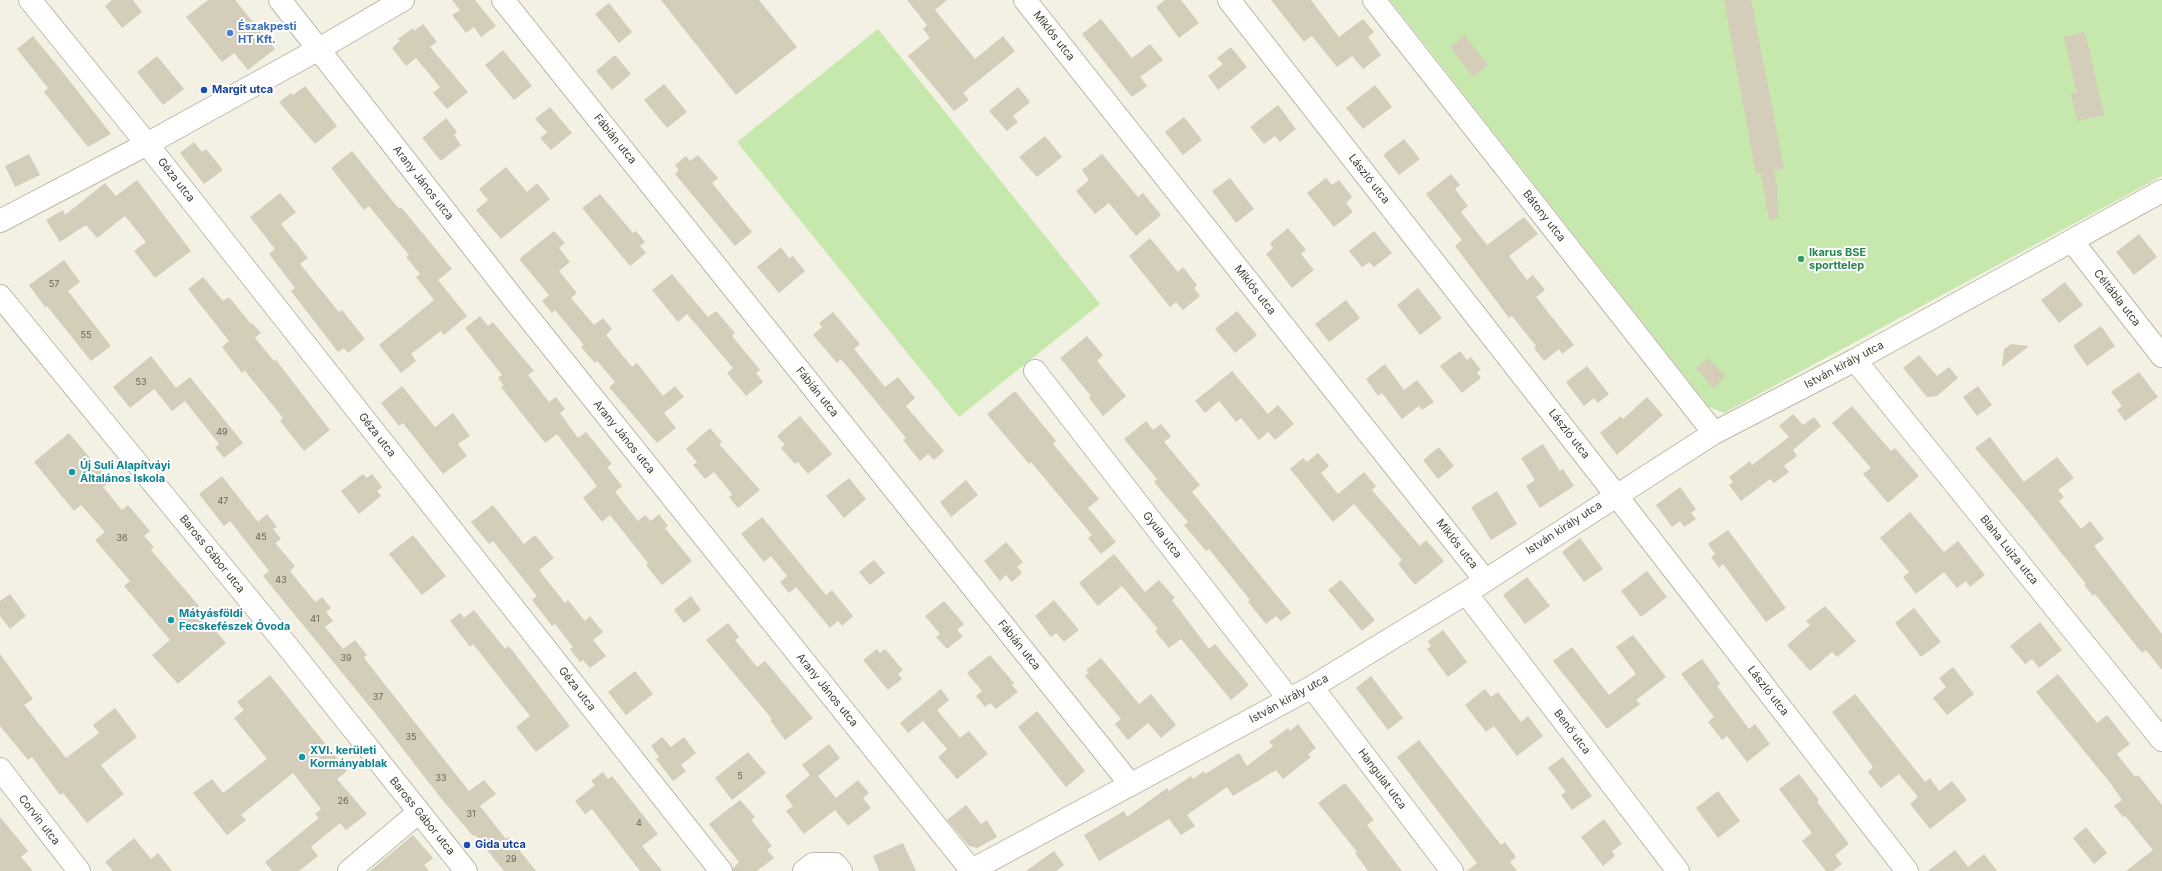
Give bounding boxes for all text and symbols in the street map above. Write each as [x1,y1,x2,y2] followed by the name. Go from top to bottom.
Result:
[1031,9,1077,63] street label: Miklós utca
[238,20,297,46] place label: Északpesti HT Kft.
[225,28,235,38] marker: Északpesti HT Kft.
[212,83,273,97] place label: Margit utca
[199,85,209,95] marker: Margit utca
[591,111,639,167] street label: Fábián utca
[390,143,456,223] street label: Arany János utca
[1346,152,1392,206] street label: László utca
[155,155,197,205] street label: Géza utca
[1520,188,1568,244] street label: Bátony utca
[1809,246,1866,272] place label: Ikarus BSE sporttelep
[1796,254,1806,264] marker: Ikarus BSE sporttelep
[1232,263,1278,317] street label: Miklós utca
[2091,267,2143,329] street label: Céltábla utca
[49,279,59,289] house number: 57
[81,330,91,340] house number: 55
[1802,339,1886,391] street label: István király utca
[793,364,841,420] street label: Fábián utca
[135,377,147,387] house number: 53
[590,398,658,476] street label: Arany János utca
[1546,407,1592,461] street label: László utca
[356,410,398,460] street label: Géza utca
[216,427,228,437] house number: 49
[80,459,170,485] place label: Új Suli Alapítváyi Általános Iskola
[67,467,77,477] marker: Új Suli Alapítváyi Általános Iskola
[218,496,228,506] house number: 47
[1523,498,1605,558] street label: István király utca
[1140,509,1184,561] street label: Gyula utca
[177,512,247,596] street label: Baross Gábor utca
[1977,513,2041,587] street label: Blaha Lujza utca
[1434,517,1480,571] street label: Miklós utca
[255,532,267,542] house number: 45
[116,533,128,543] house number: 36
[275,575,287,585] house number: 43
[179,607,290,633] place label: Mátyásföldi Fecskefészek Óvoda
[310,614,320,624] house number: 41
[166,615,176,625] marker: Mátyásföldi Fecskefészek Óvoda
[995,617,1043,673] street label: Fábián utca
[793,651,861,729] street label: Arany János utca
[340,653,352,663] house number: 39
[556,664,598,714] street label: Géza utca
[1745,664,1791,718] street label: László utca
[1247,672,1331,726] street label: István király utca
[373,692,383,702] house number: 37
[1551,707,1593,757] street label: Benő utca
[405,732,417,742] house number: 35
[310,744,387,770] place label: XVI. kerületi Kormányablak
[1355,746,1409,812] street label: Hangulat utca
[297,752,307,762] marker: XVI. kerületi Kormányablak
[737,771,743,781] house number: 5
[435,773,447,783] house number: 33
[387,774,457,858] street label: Baross Gábor utca
[15,792,63,848] street label: Corvin utca
[337,796,349,806] house number: 26
[466,809,476,819] house number: 31
[636,818,642,828] house number: 4
[475,838,526,852] place label: Gida utca
[462,840,472,850] marker: Gida utca
[505,854,517,864] house number: 29

